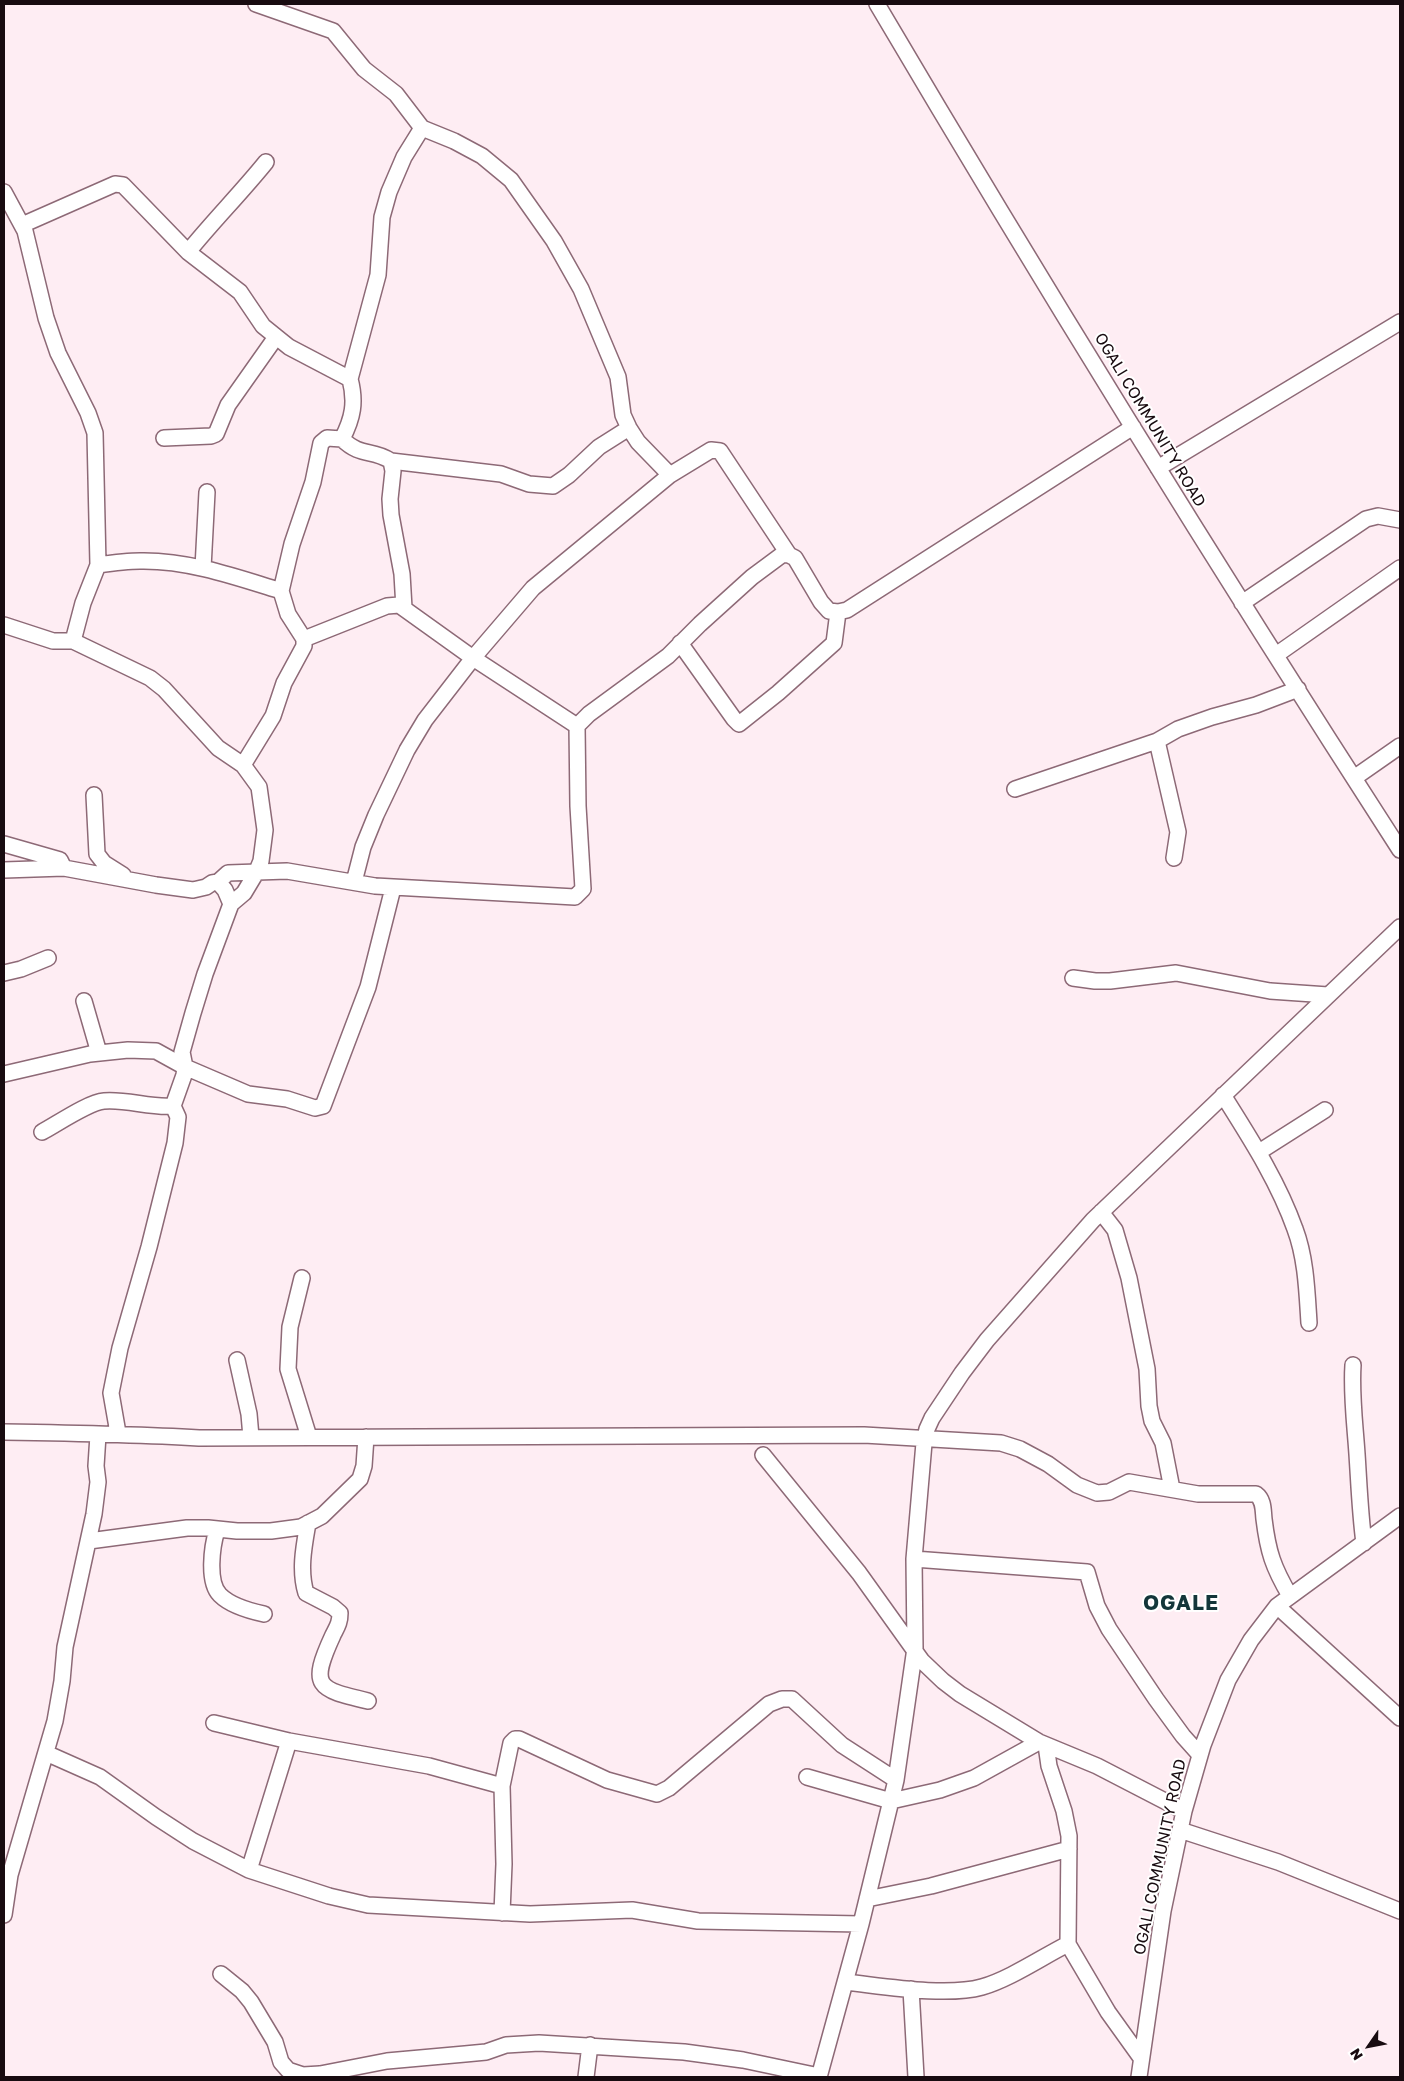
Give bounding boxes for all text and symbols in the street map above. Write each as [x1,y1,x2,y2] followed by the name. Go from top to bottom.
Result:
[1090,329,1210,511] street label: OGALI COMMUNITY ROAD
[1142,1590,1220,1616] district label: OGALE
[1130,1757,1190,1957] street label: OGALI COMMUNITY ROAD
[1344,2021,1394,2071] north arrow
[1346,2045,1366,2064] text: N

